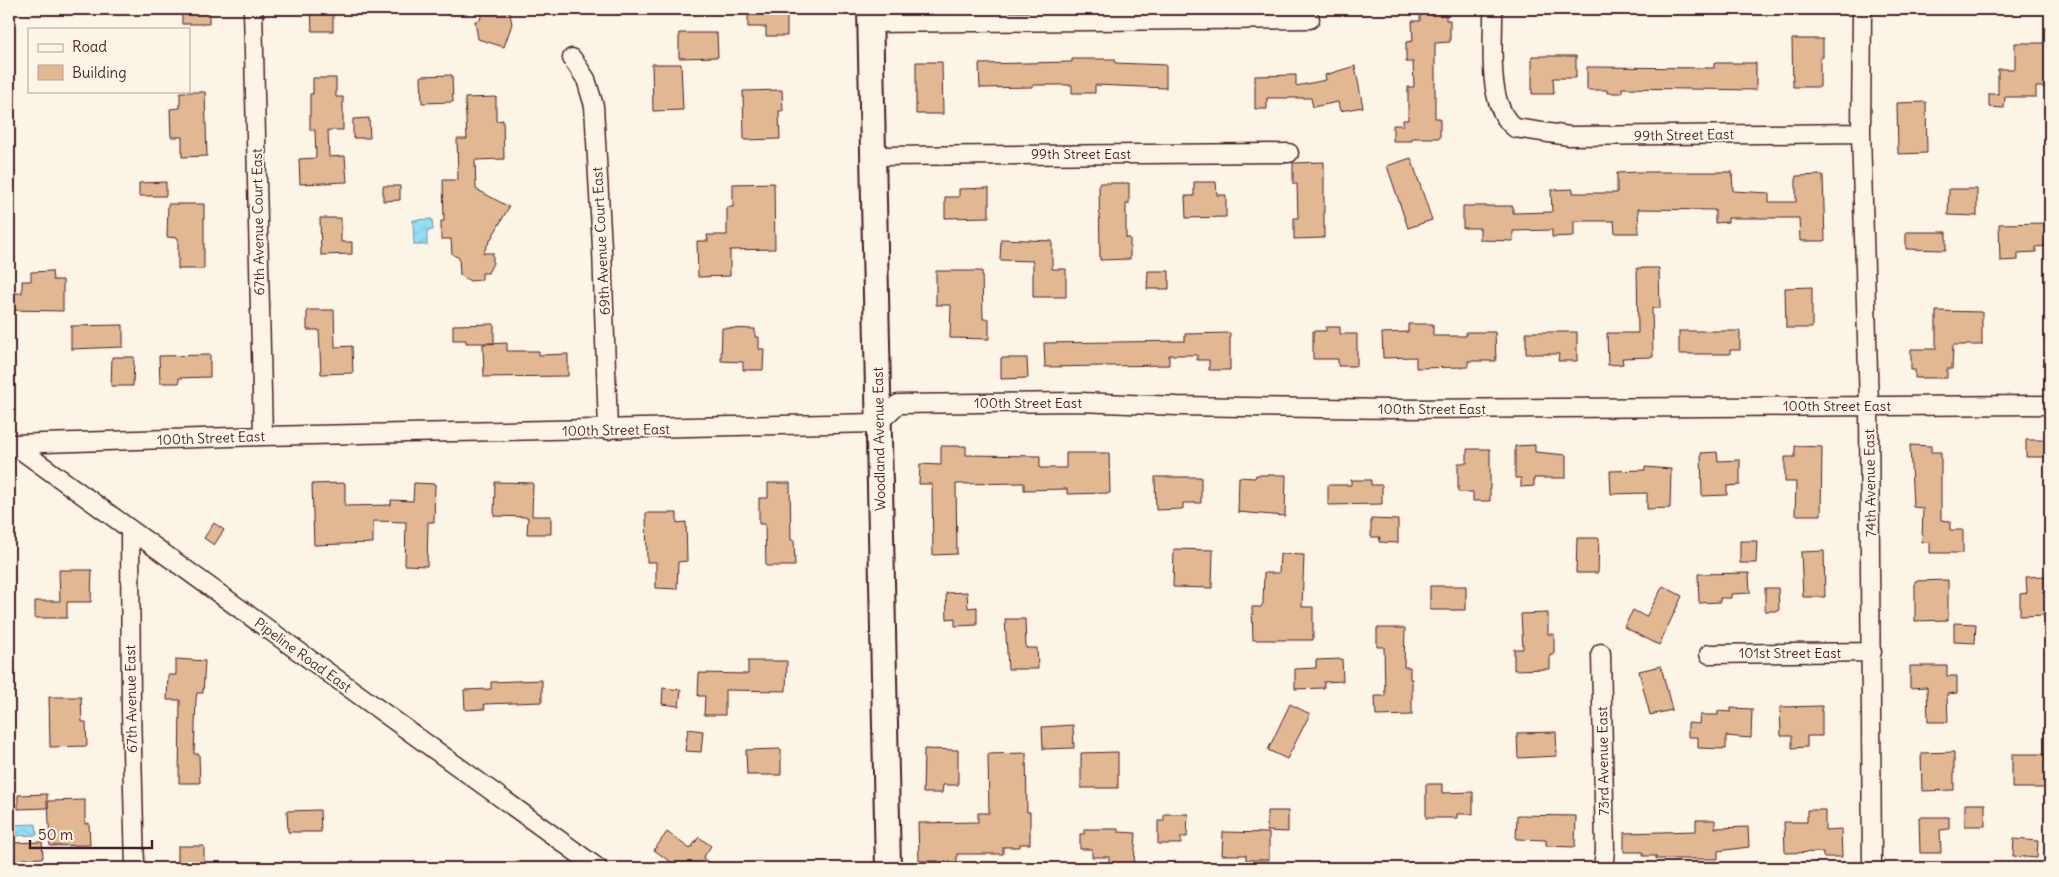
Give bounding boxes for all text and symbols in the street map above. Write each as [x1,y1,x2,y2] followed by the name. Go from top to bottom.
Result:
[28,28,190,92] legend
[72,37,107,56] text: Road
[72,63,127,82] text: Building
[1634,125,1734,145] street label: 99th Street East
[1031,145,1131,163] street label: 99th Street East
[248,148,268,296] street label: 67th Avenue Court East
[588,166,614,316] street label: 69th Avenue Court East
[869,366,889,511] street label: Woodland Avenue East
[974,394,1082,412] street label: 100th Street East
[1783,397,1891,415] street label: 100th Street East
[1378,400,1486,418] street label: 100th Street East
[562,420,670,440] street label: 100th Street East
[157,427,266,449] street label: 100th Street East
[1860,429,1880,537] street label: 74th Avenue East
[251,614,355,696] street label: Pipeline Road East
[121,644,141,753] street label: 67th Avenue East
[1739,644,1842,662] street label: 101st Street East
[1593,706,1613,816] street label: 73rd Avenue East
[30,817,152,849] scale bar
[38,825,73,844] text: 50 m

